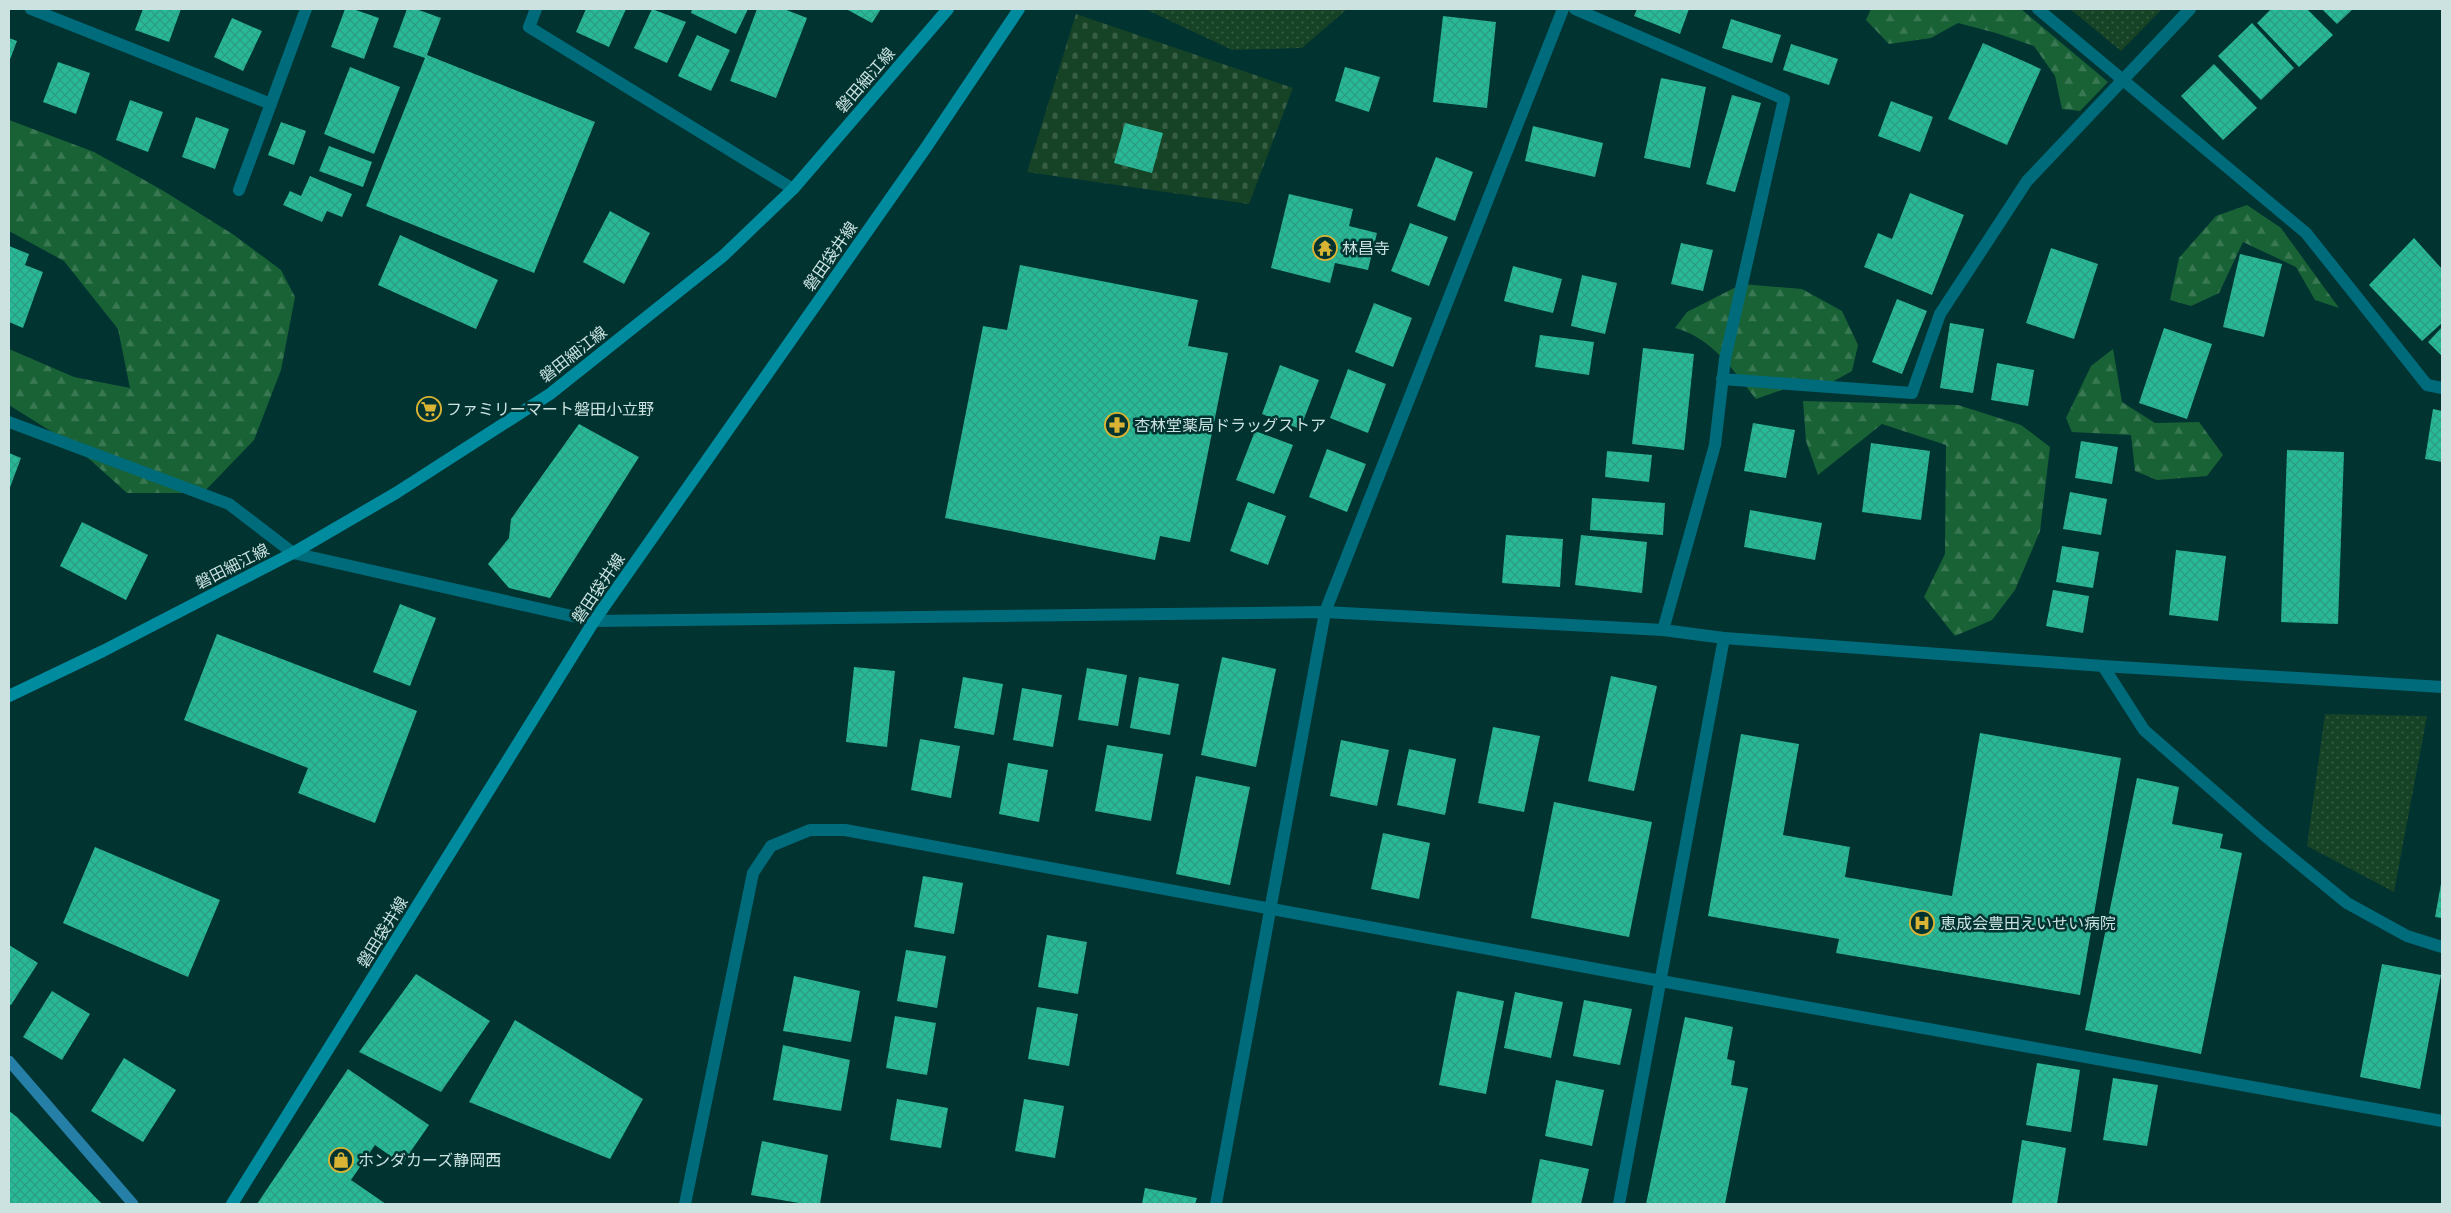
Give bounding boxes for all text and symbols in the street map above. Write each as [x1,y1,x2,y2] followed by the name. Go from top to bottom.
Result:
[831,43,899,117] street label: 磐田細江線
[799,217,861,295] street label: 磐田袋井線
[1312,235,1338,261] temple icon: 林昌寺
[1342,238,1390,258] place label: 林昌寺
[535,321,611,387] street label: 磐田細江線
[416,396,442,422] supermarket icon: ファミリーマート磐田小立野
[446,399,654,419] place label: ファミリーマート磐田小立野
[1104,412,1130,438] pharmacy icon: 杏林堂薬局ドラッグストア
[1134,415,1326,435] place label: 杏林堂薬局ドラッグストア
[192,539,272,593] street label: 磐田細江線
[567,549,629,627] street label: 磐田袋井線
[352,893,412,971] street label: 磐田袋井線
[1909,910,1935,936] hospital icon: 恵成会豊田えいせい病院
[1940,913,2116,933] place label: 恵成会豊田えいせい病院
[328,1147,354,1173] shop icon: ホンダカーズ静岡西
[358,1150,501,1170] place label: ホンダカーズ静岡西

